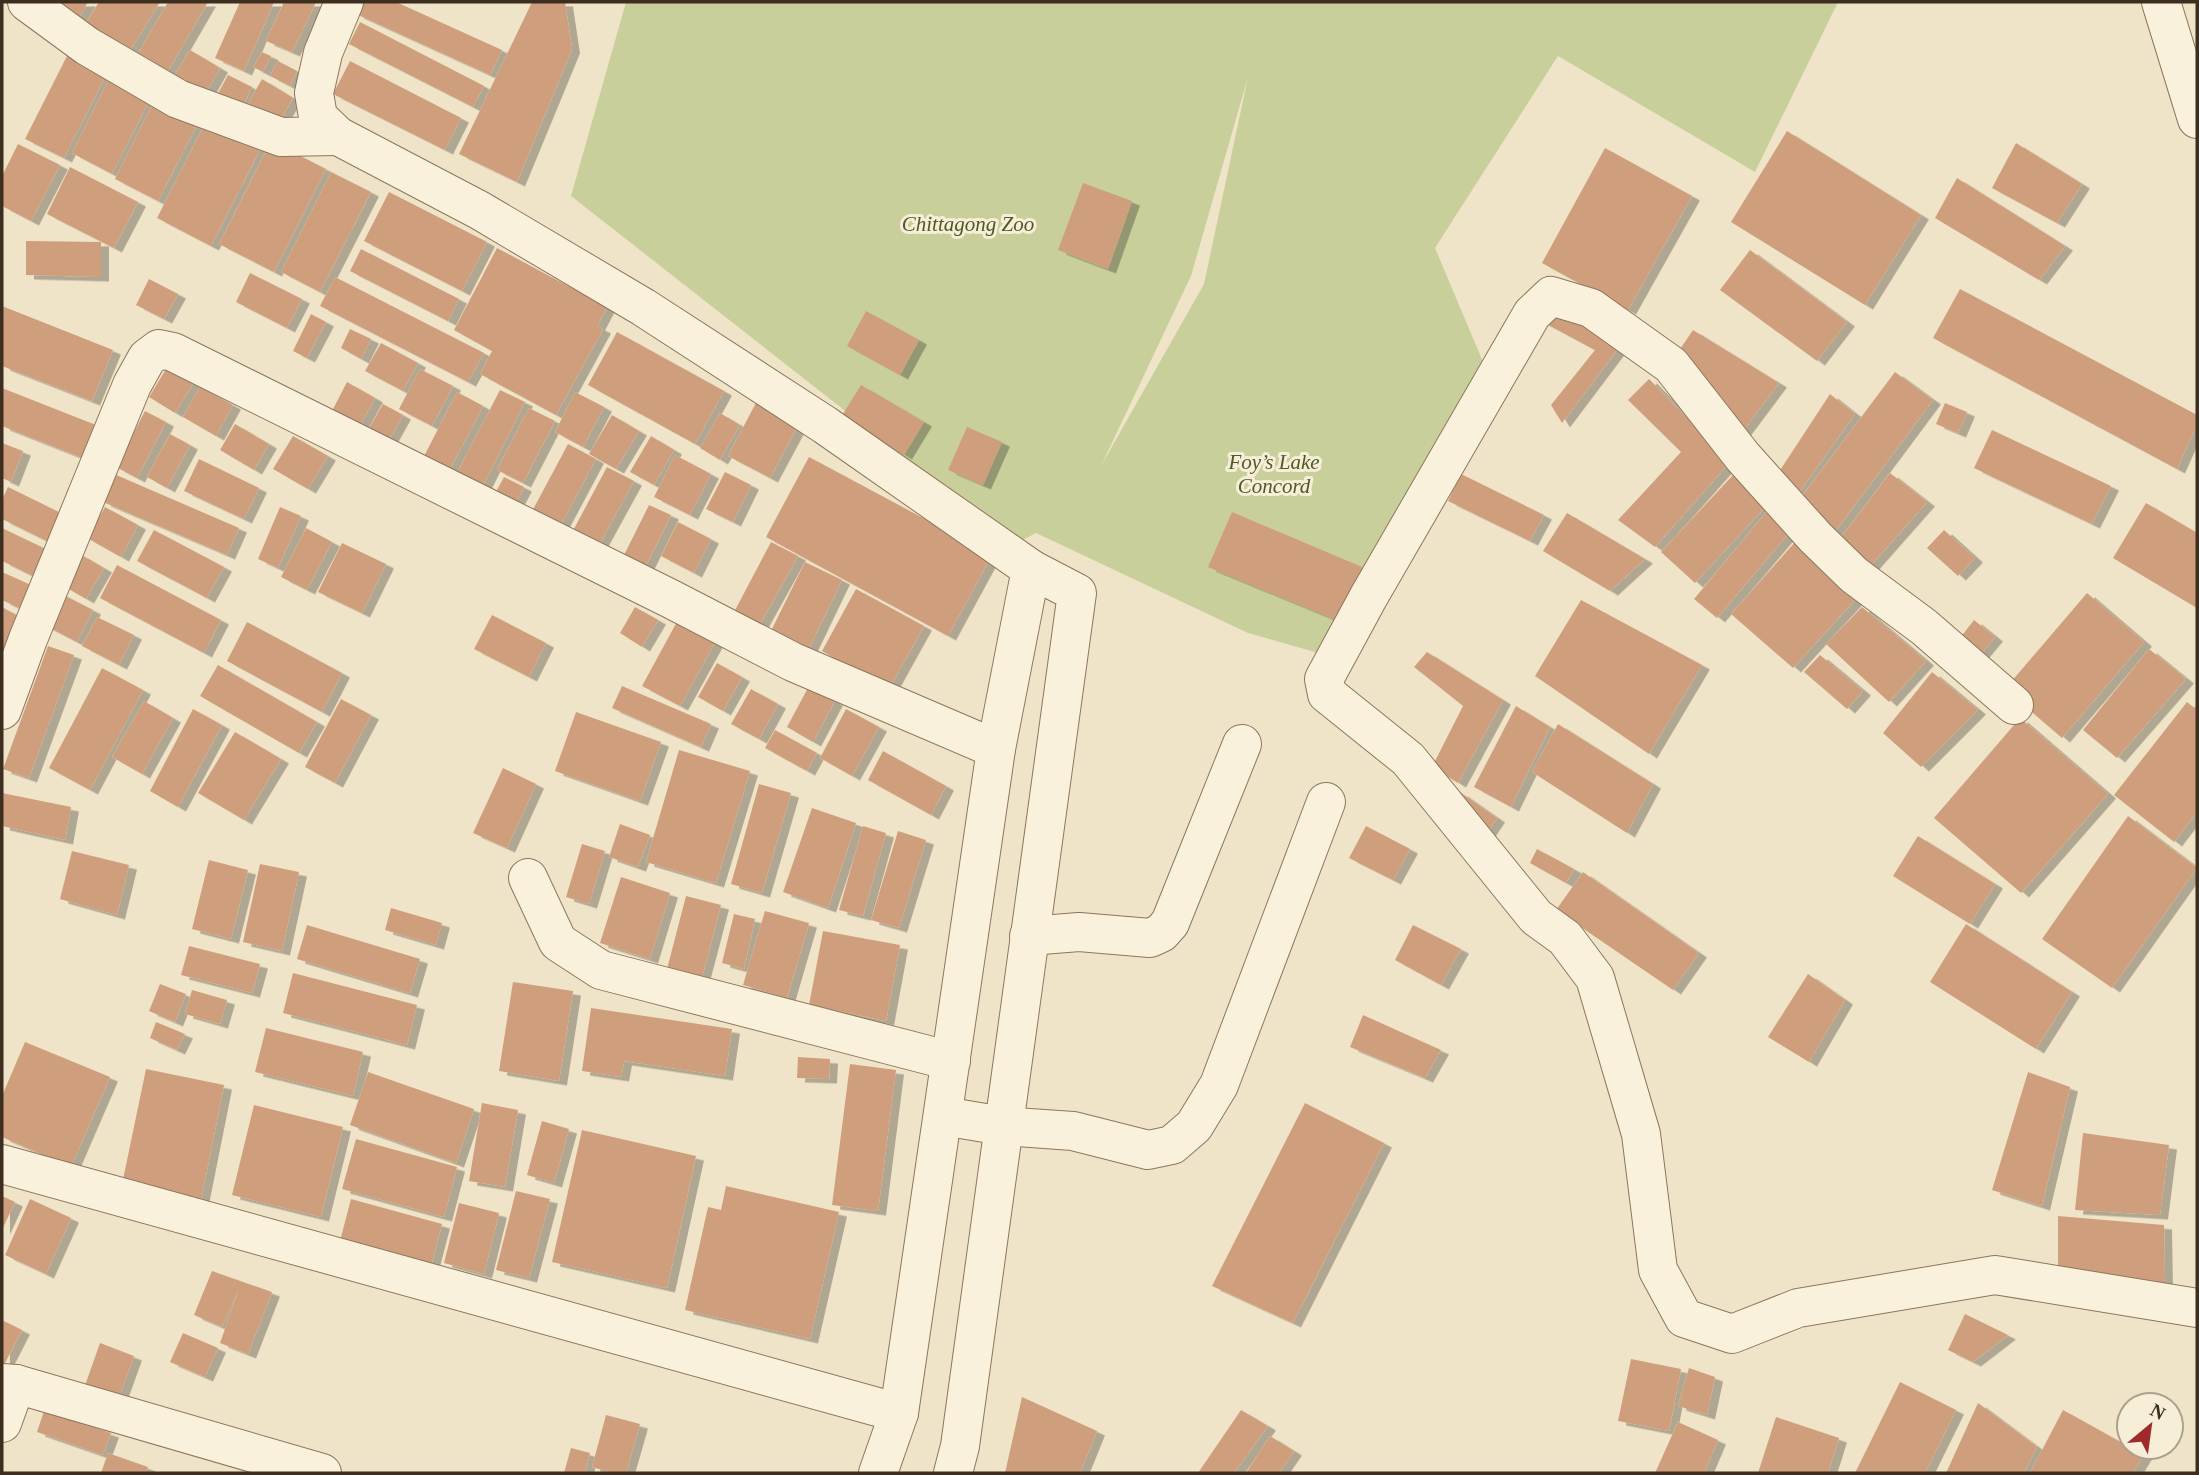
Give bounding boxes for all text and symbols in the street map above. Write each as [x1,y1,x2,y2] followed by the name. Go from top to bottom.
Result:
[902,212,1034,236] park label: Chittagong Zoo
[1227,450,1320,498] park label: Foy’s Lake Concord
[2115,1391,2185,1461] north arrow
[2147,1399,2169,1424] text: N

